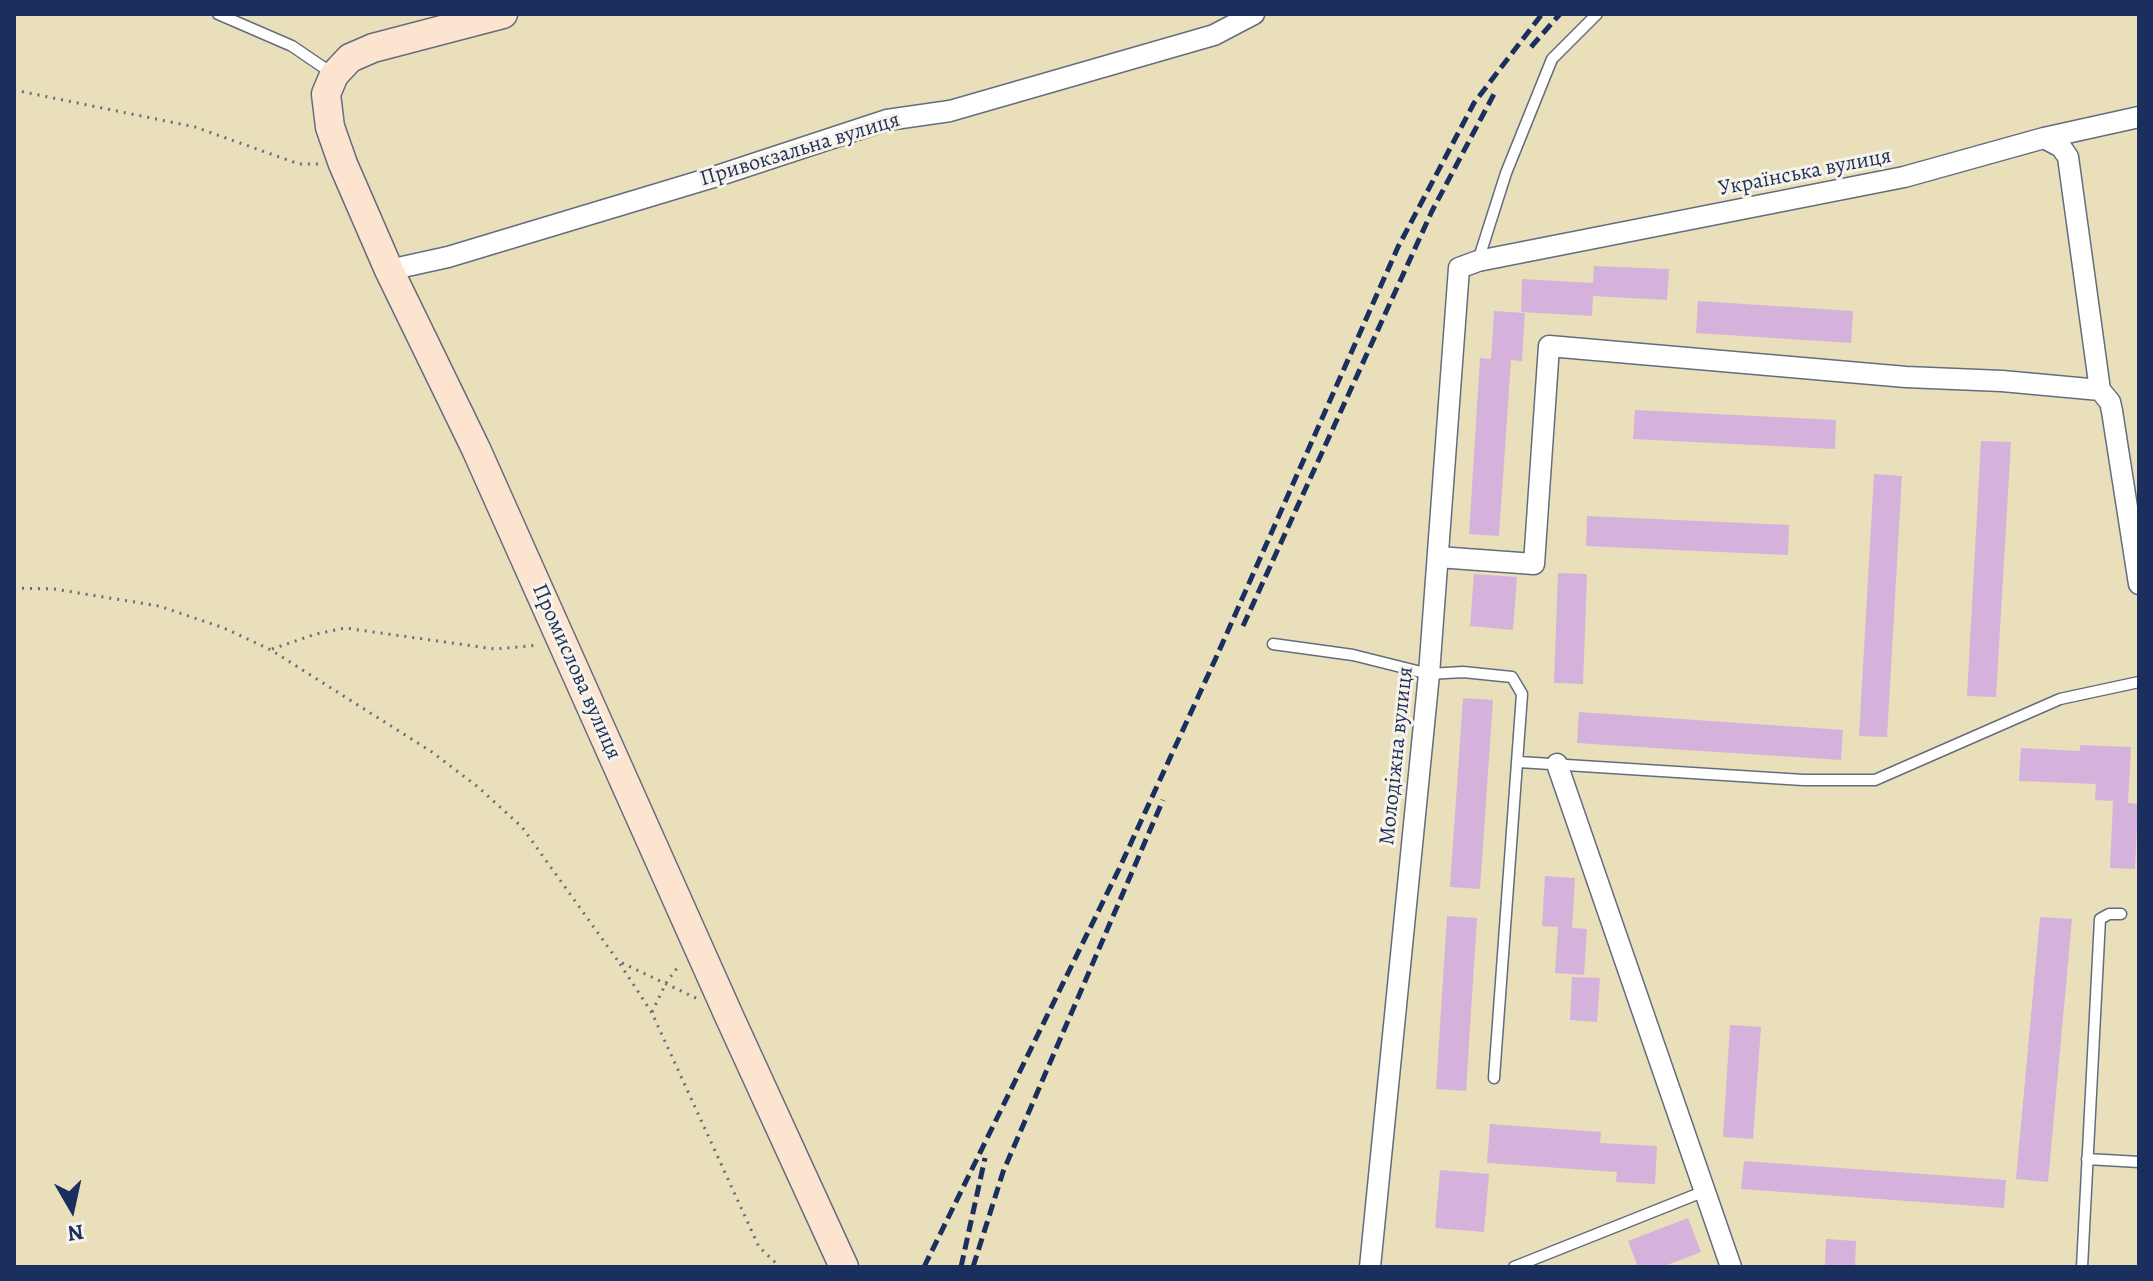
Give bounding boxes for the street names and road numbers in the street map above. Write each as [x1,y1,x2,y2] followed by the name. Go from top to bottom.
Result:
[697,107,903,193] street label: Привокзальна вулиця
[1716,143,1894,203] street label: Українська вулиця
[525,580,627,764] street label: Промислова вулиця
[1374,665,1420,847] street label: Молодіжна вулиця

